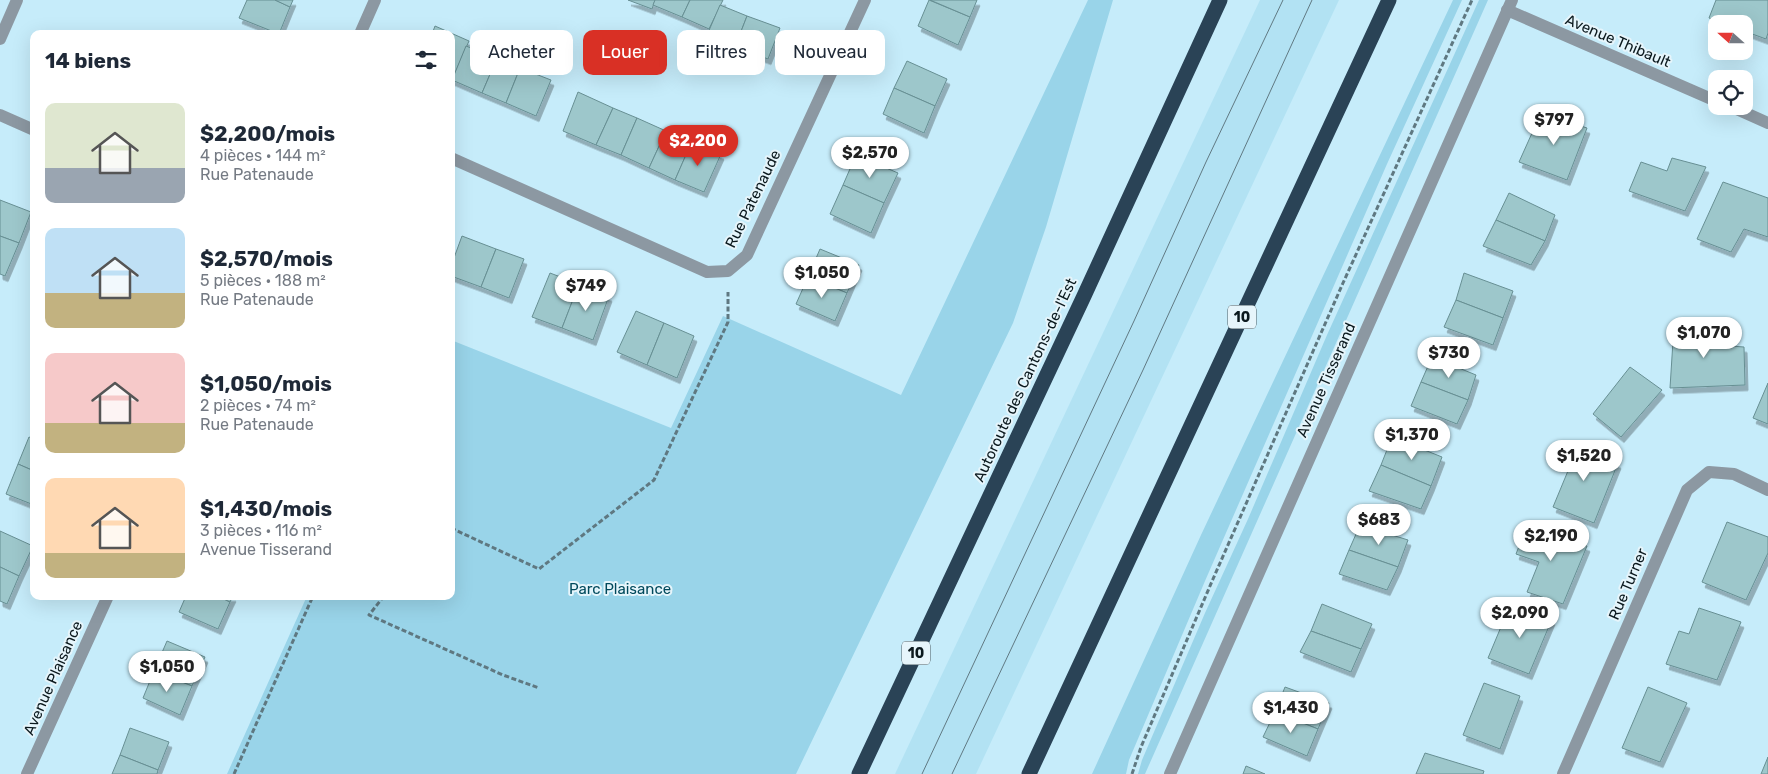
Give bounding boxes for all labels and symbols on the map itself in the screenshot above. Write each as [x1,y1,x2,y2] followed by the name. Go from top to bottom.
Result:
[1563,11,1674,71] street label: Avenue Thibault
[1708,15,1752,60] north arrow
[1524,104,1584,146] pin: $797
[657,124,739,167] pin: $2,200
[829,136,911,179] pin: $2,570
[722,147,784,251] street label: Rue Patenaude
[781,256,863,299] pin: $1,050
[556,270,616,312] pin: $749
[970,275,1080,485] street label: Autoroute des Cantons-de-l'Est
[1228,306,1256,328] road number: 10
[1663,316,1745,359] pin: $1,070
[1293,320,1359,440] street label: Avenue Tisserand
[1419,336,1479,379] pin: $730
[1371,418,1453,461] pin: $1,370
[1543,440,1625,482] pin: $1,520
[1349,504,1409,546] pin: $683
[1510,520,1592,562] pin: $2,190
[1605,545,1651,622] street label: Rue Turner
[569,580,671,598] park label: Parc Plaisance
[1479,596,1561,639] pin: $2,090
[20,618,86,738] street label: Avenue Plaisance
[902,641,930,664] road number: 10
[126,650,208,693] pin: $1,050
[1250,692,1332,734] pin: $1,430

